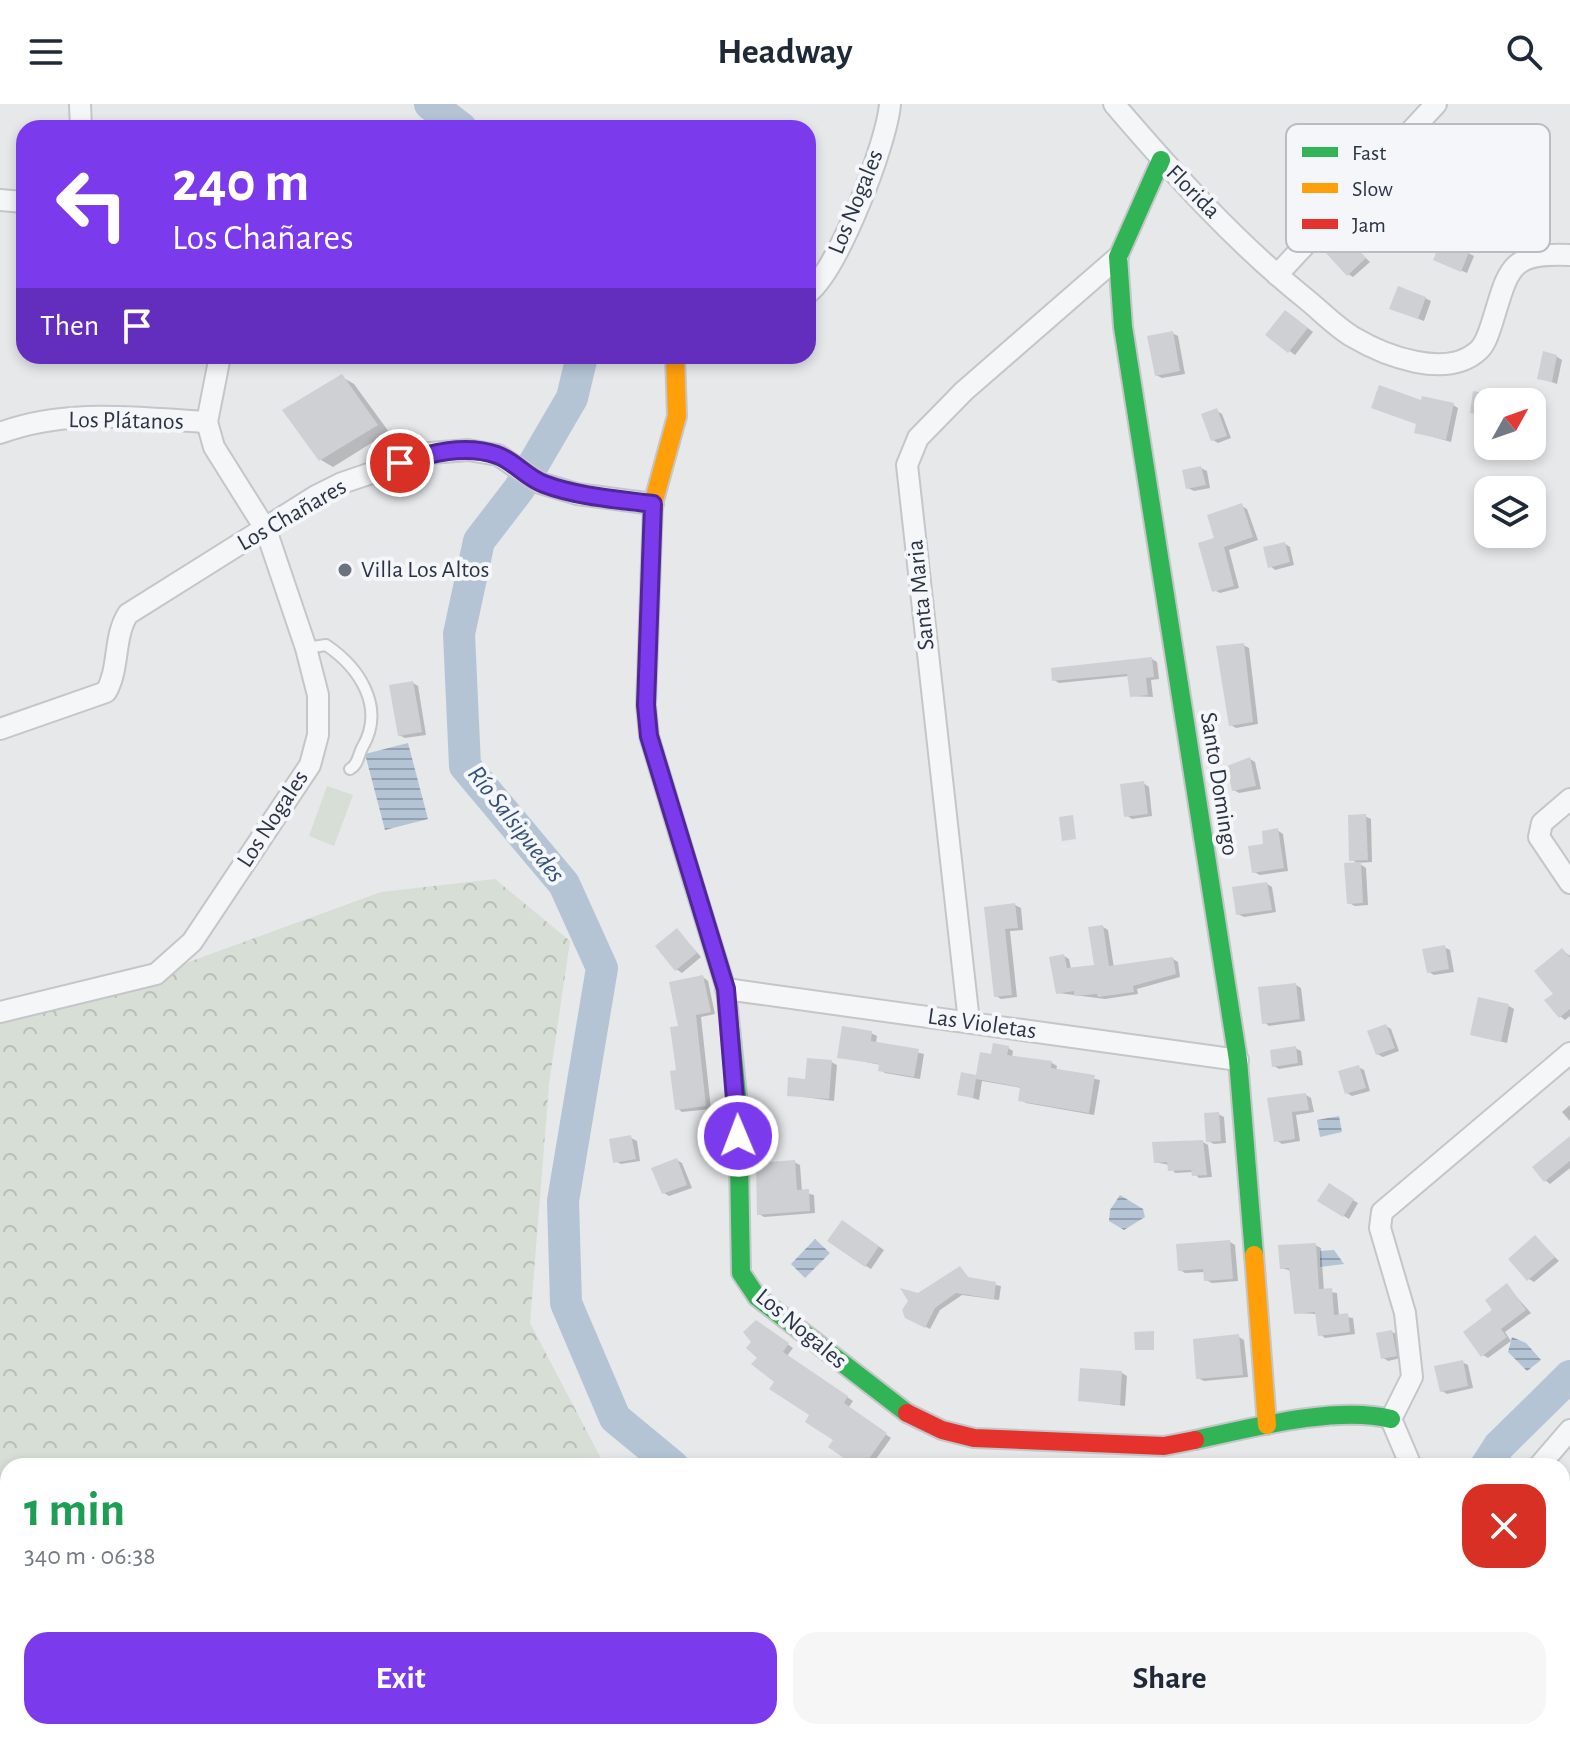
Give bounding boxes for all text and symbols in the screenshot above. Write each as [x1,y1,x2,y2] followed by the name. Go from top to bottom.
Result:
[24,30,68,74] icon: menu
[1502,30,1546,74] icon: search
[717,34,853,70] text: Headway
[1286,124,1550,252] legend
[1352,142,1386,164] text: Fast
[824,146,888,258] street label: Los Nogales
[40,152,144,256] icon: left
[172,155,309,211] text: 240 m
[1162,161,1224,223] street label: Florida
[1352,178,1393,200] text: Slow
[1352,214,1386,236] text: Jam
[172,220,353,256] text: Los Chañares
[115,304,159,348] icon: arrive
[40,311,99,341] text: Then
[1474,388,1546,460] north arrow
[1474,388,1546,548] map controls
[68,408,184,434] street label: Los Plátanos
[366,429,434,497] pin
[378,441,422,485] icon: arrive
[234,474,350,556] street label: Los Chañares
[1474,476,1546,548] button: layers
[903,539,939,651] street label: Santa Maria
[361,558,489,582] place label: Villa Los Altos
[336,561,354,579] marker: Villa Los Altos
[1196,710,1242,858] street label: Santo Domingo
[463,761,569,887] water label: Río Salsipuedes
[233,766,313,872] street label: Los Nogales
[926,1004,1038,1044] street label: Las Violetas
[696,1094,780,1178] position arrow
[751,1284,851,1374] street label: Los Nogales
[1462,1484,1546,1568] button: close
[24,1487,125,1535] text: 1 min
[24,1543,156,1569] text: 340 m · 06:38
[24,1632,777,1724] button: Exit
[793,1632,1546,1724] button: Share

